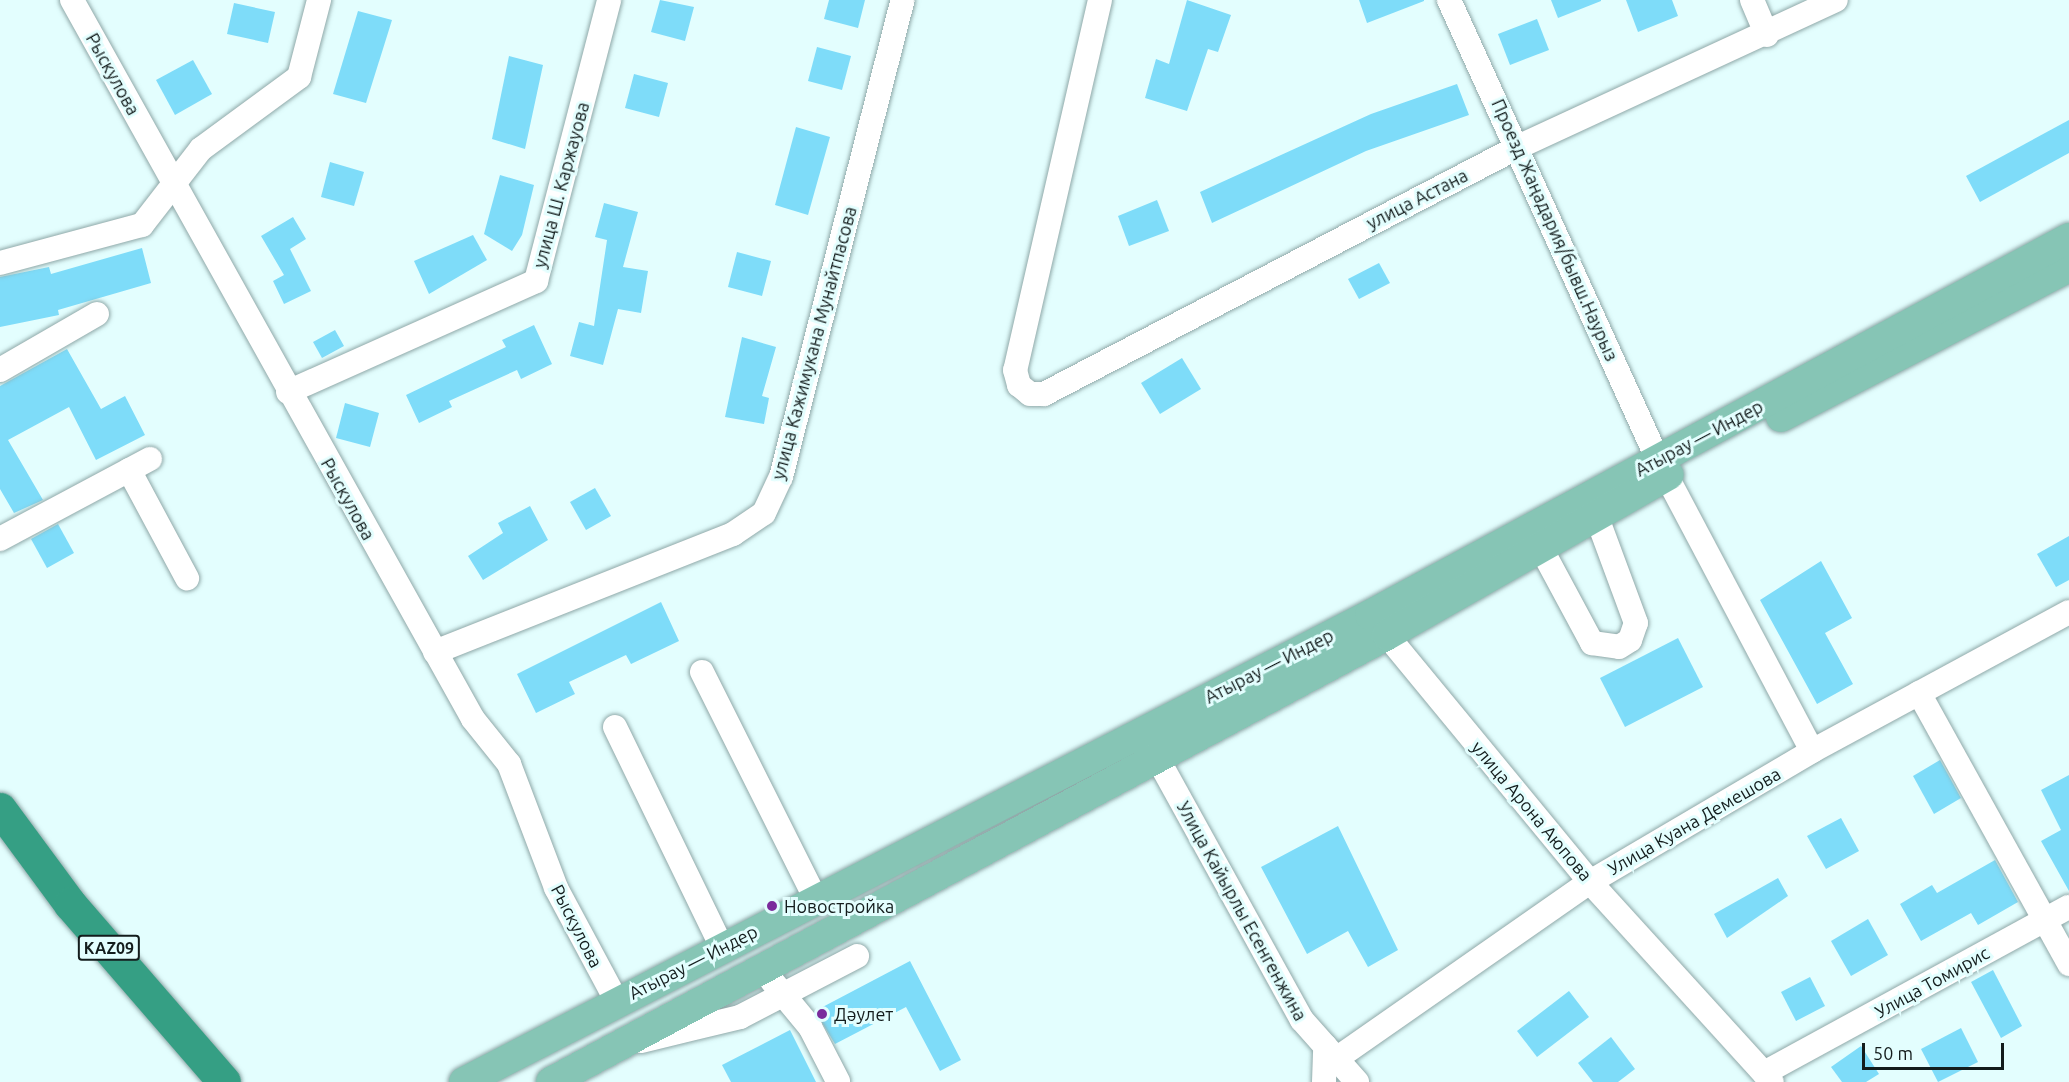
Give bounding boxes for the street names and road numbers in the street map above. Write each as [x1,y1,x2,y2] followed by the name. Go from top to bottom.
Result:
[82,29,144,119] street label: Рыскулова
[1487,96,1623,364] street label: Проезд Жаңадария/бывш.Наурыз
[528,100,594,270] street label: улица Ш. Каржауова
[1363,164,1471,234] street label: улица Астана
[767,204,861,482] street label: улица Кажимукана Мунайтпасова
[1631,395,1767,481] street label: Атырау — Индер
[317,454,379,544] street label: Рыскулова
[1201,624,1337,708] street label: Атырау — Индер
[1467,737,1597,885] street label: улица Арона Аюпова
[1604,763,1784,879] street label: Улица Куана Демешова
[1173,798,1311,1024] street label: Улица Кайырлы Есенгенжина
[547,881,607,971] street label: Рыскулова
[625,920,761,1004] street label: Атырау — Индер
[78,935,140,961] road number: KAZ09
[1871,942,1993,1022] street label: Улица Томирис

